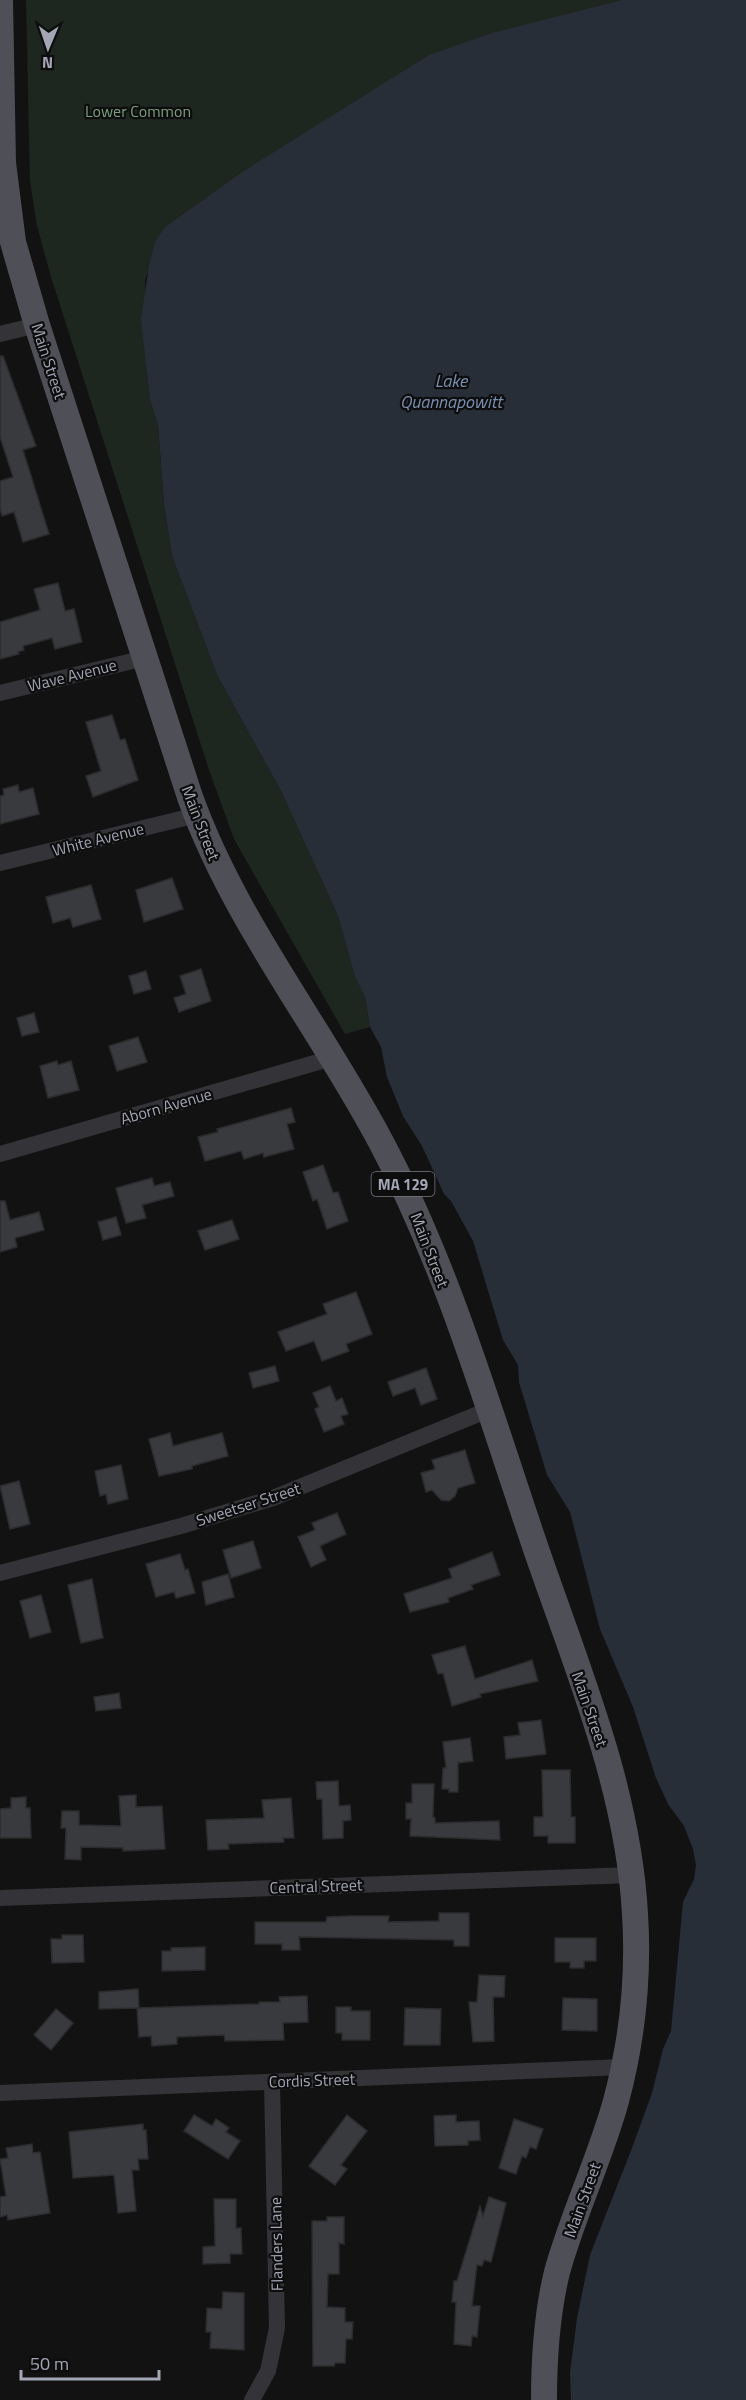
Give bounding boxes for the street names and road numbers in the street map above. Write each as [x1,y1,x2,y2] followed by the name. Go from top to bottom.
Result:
[25,320,73,402] street label: Main Street
[25,652,119,698] street label: Wave Avenue
[176,782,226,864] street label: Main Street
[50,816,146,862] street label: White Avenue
[117,1081,215,1131] street label: Aborn Avenue
[372,1172,434,1196] road number: MA 129
[405,1209,455,1291] street label: Main Street
[193,1476,304,1532] street label: Sweetser Street
[566,1668,614,1750] street label: Main Street
[269,1872,363,1900] street label: Central Street
[268,2066,356,2094] street label: Cordis Street
[557,2159,607,2241] street label: Main Street
[263,2197,289,2291] street label: Flanders Lane

